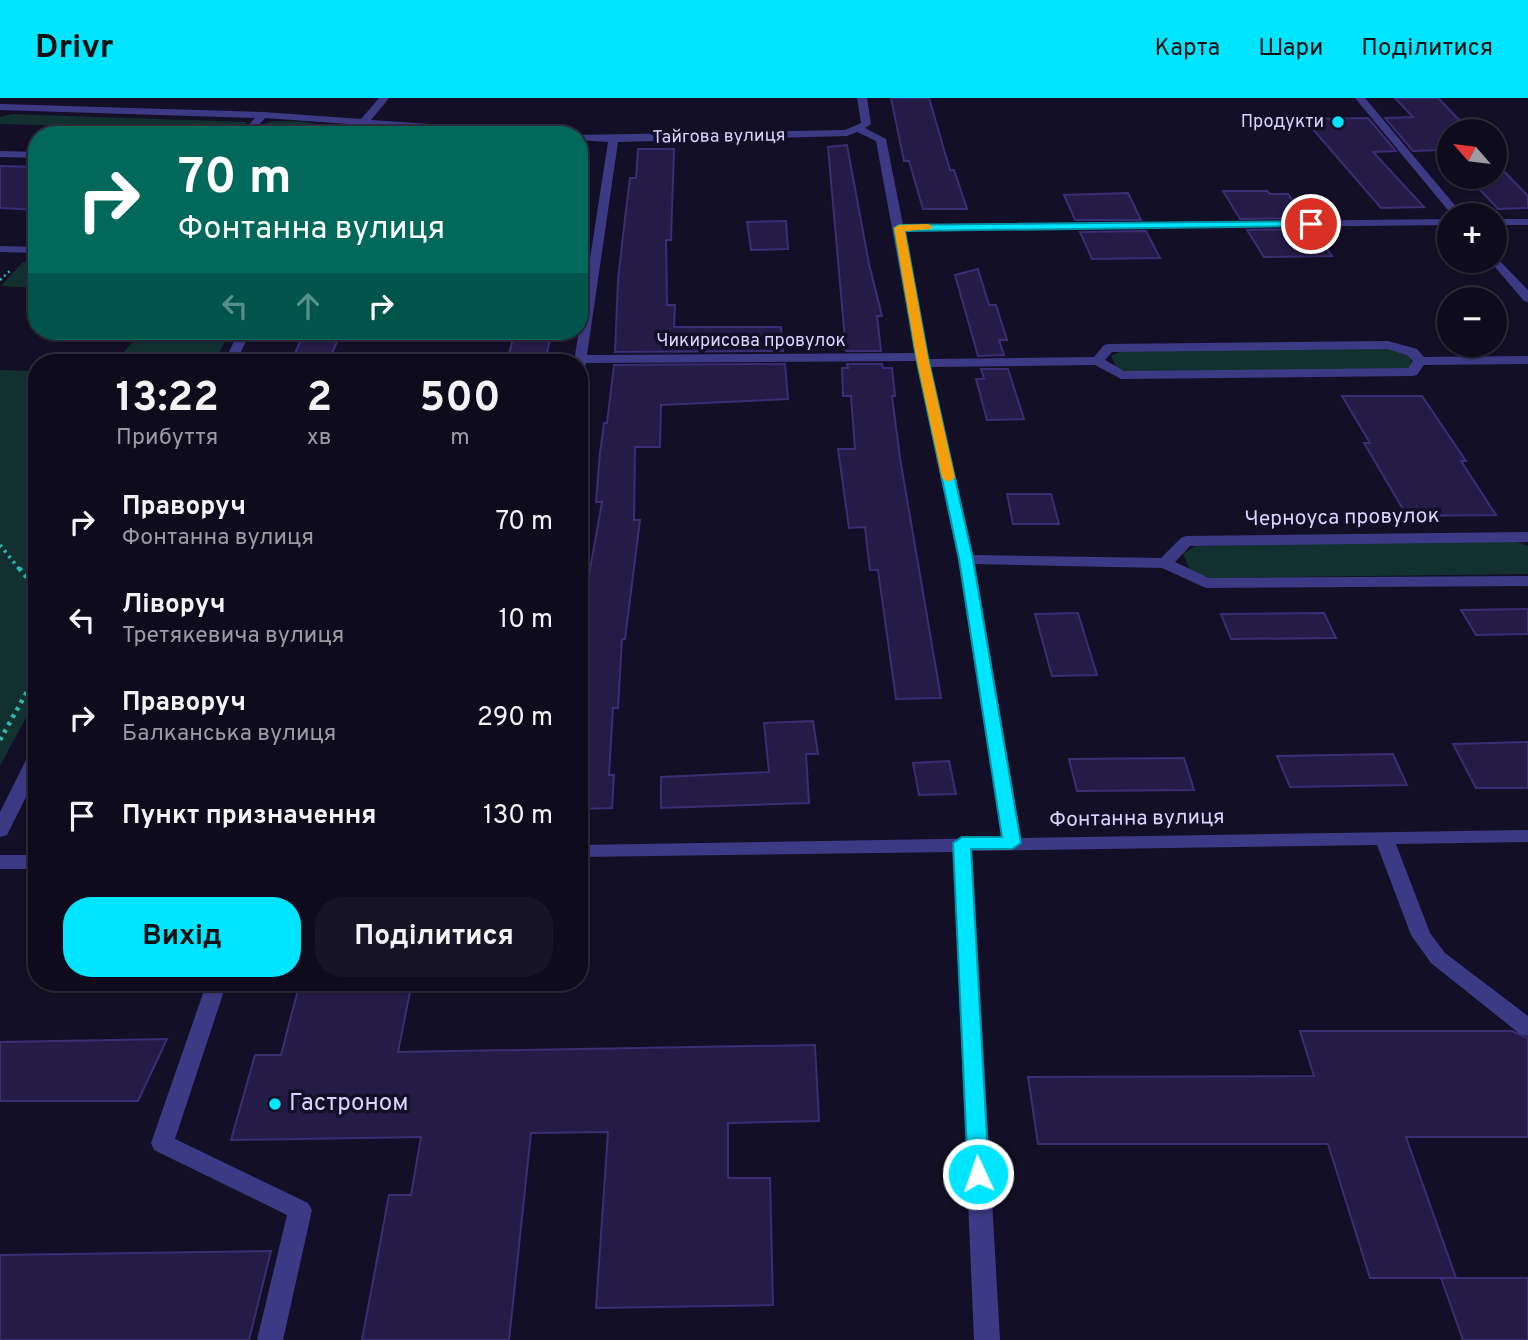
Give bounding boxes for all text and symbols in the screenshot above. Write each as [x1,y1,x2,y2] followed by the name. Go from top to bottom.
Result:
[35,28,114,70] text: Drivr
[1155,34,1220,64] text: Карта
[1258,34,1323,64] text: Шари
[1361,34,1493,64] text: Поділитися
[1241,111,1324,134] place label: Продукти
[1330,114,1346,130] marker: Продукти
[1437,119,1507,189] north arrow
[1437,119,1507,357] map controls
[652,124,786,150] street label: Тайгова вулиця
[178,149,292,211] text: 70 m
[63,154,154,245] icon: right
[1281,194,1341,254] pin
[1437,203,1507,273] button: +
[1292,205,1330,243] icon: arrive
[178,210,445,250] text: Фонтанна вулиця
[216,287,254,325] icon: left
[289,287,327,325] icon: ahead
[362,287,400,325] icon: right
[1437,287,1507,357] button: −
[656,330,846,353] street label: Чикирисова провулок
[115,373,219,426] text: 13:22
[306,373,332,426] text: 2
[420,373,501,426] text: 500
[116,424,218,453] text: Прибуття
[307,424,332,453] text: хв
[450,424,470,453] text: m
[122,491,246,524] text: Праворуч
[63,503,101,541] icon: right
[1244,503,1440,533] street label: Черноуса провулок
[495,506,553,539] text: 70 m
[122,524,314,553] text: Фонтанна вулиця
[122,589,225,622] text: Ліворуч
[63,601,101,639] icon: left
[498,604,553,637] text: 10 m
[122,622,344,651] text: Третякевича вулиця
[122,687,246,720] text: Праворуч
[63,699,101,737] icon: right
[477,702,553,735] text: 290 m
[122,720,336,749] text: Балканська вулиця
[63,797,101,835] icon: arrive
[122,800,376,833] text: Пункт призначення
[483,800,553,833] text: 130 m
[1049,804,1225,834] street label: Фонтанна вулиця
[63,897,301,977] button: Вихід
[315,897,553,977] button: Поділитися
[289,1089,409,1119] place label: Гастроном
[267,1096,283,1112] marker: Гастроном
[941,1137,1015,1211] position arrow

